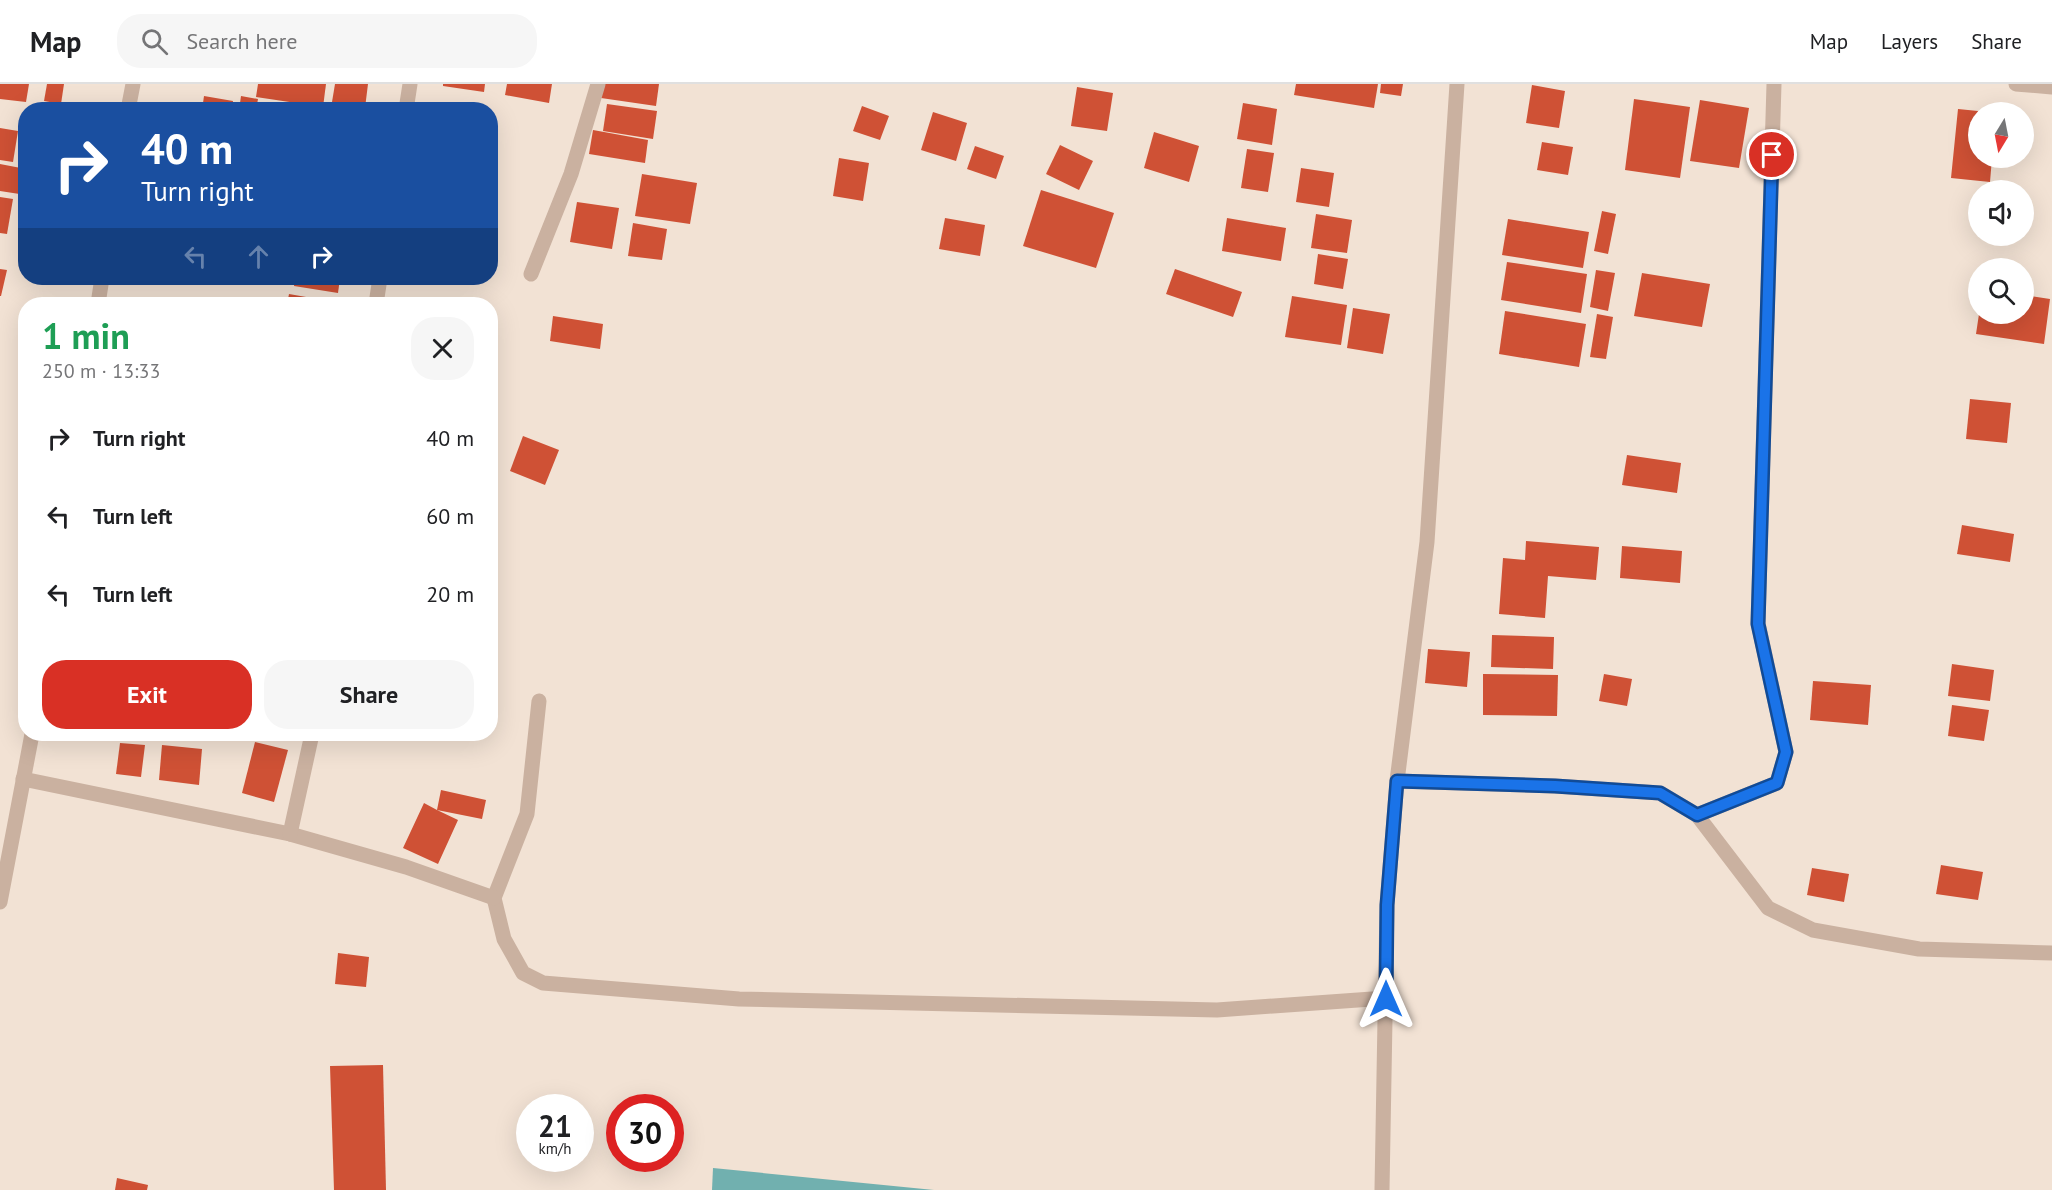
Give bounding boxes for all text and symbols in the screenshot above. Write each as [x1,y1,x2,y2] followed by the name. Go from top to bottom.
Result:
[117,14,537,68] search box
[30,23,81,60] text: Map
[138,25,171,58] icon: search
[186,27,297,55] text: Search here
[1810,28,1848,55] text: Map
[1881,28,1938,55] text: Layers
[1971,28,2022,55] text: Share
[1968,102,2034,168] north arrow
[1968,102,2034,324] map controls
[141,121,233,176] text: 40 m
[42,126,120,204] icon: right
[1746,129,1797,180] pin
[1755,138,1788,171] icon: arrive
[141,174,254,208] text: Turn right
[1968,180,2034,246] button: sound
[179,240,212,273] icon: left
[242,240,275,273] icon: ahead
[305,240,338,273] icon: right
[1968,258,2034,324] button: search
[42,312,130,359] text: 1 min
[411,317,474,380] button: close
[42,358,160,384] text: 250 m · 13:33
[42,422,75,455] icon: right
[93,424,185,452] text: Turn right
[426,424,474,452] text: 40 m
[42,500,75,533] icon: left
[93,502,173,530] text: Turn left
[426,502,474,530] text: 60 m
[42,578,75,611] icon: left
[93,580,173,608] text: Turn left
[426,580,474,608] text: 20 m
[42,660,252,729] button: Exit
[264,660,474,729] button: Share
[1354,967,1418,1031] position arrow
[606,1094,684,1172] speed limit sign: 30
[538,1106,572,1145] text: 21
[539,1139,571,1158] text: km/h

